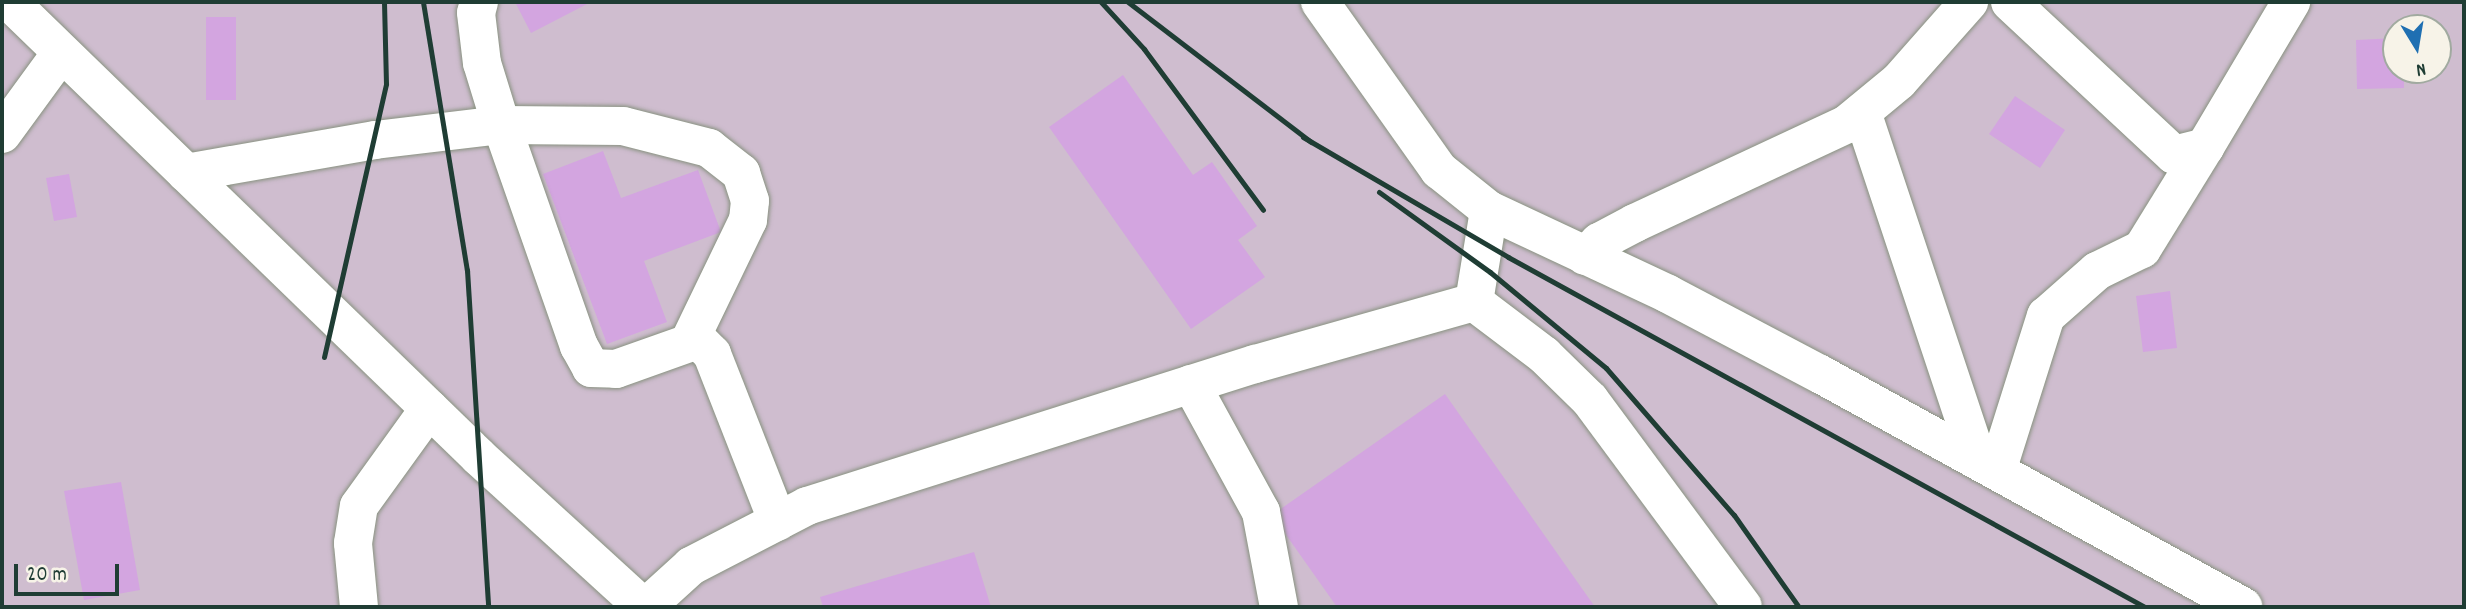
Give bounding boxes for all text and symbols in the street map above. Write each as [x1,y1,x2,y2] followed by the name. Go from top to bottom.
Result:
[2382,14,2452,84] north arrow
[2414,54,2428,82] text: N
[18,550,122,594] scale bar
[27,561,67,591] text: 20 m

